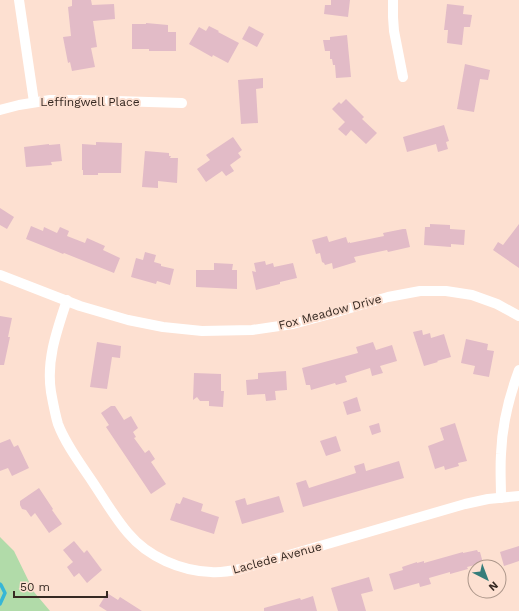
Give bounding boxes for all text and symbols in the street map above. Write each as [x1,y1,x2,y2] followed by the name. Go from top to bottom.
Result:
[40,95,140,109] street label: Leffingwell Place
[277,292,383,332] street label: Fox Meadow Drive
[231,539,323,577] street label: Laclede Avenue
[467,559,507,599] north arrow
[14,573,107,599] scale bar
[486,579,501,594] text: N
[20,580,50,594] text: 50 m

